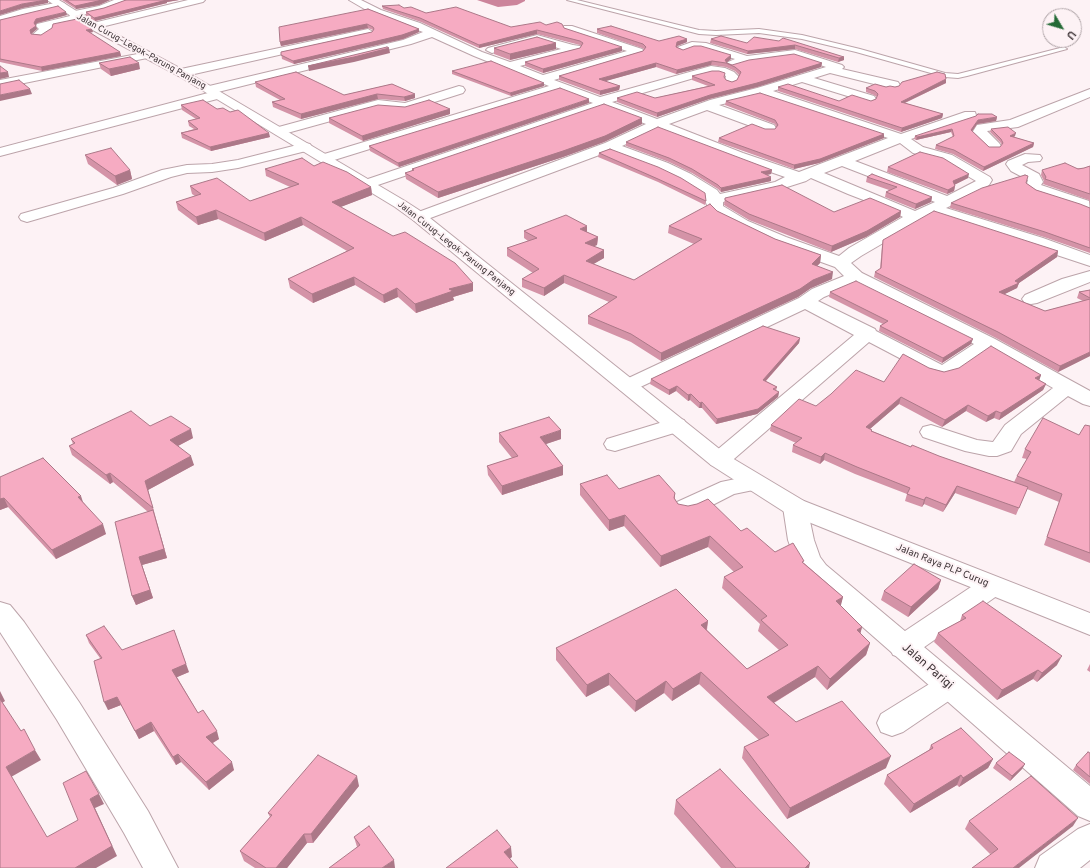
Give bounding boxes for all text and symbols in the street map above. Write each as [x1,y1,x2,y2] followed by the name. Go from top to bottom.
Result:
[1042,8,1082,48] north arrow
[74,12,208,92] street label: Jalan Curug–Legok–Parung Panjang
[1063,27,1079,42] text: U
[395,200,517,298] street label: Jalan Curug–Legok–Parung Panjang
[894,542,990,590] street label: Jalan Raya PLP Curug
[898,641,956,693] street label: Jalan Parigi

